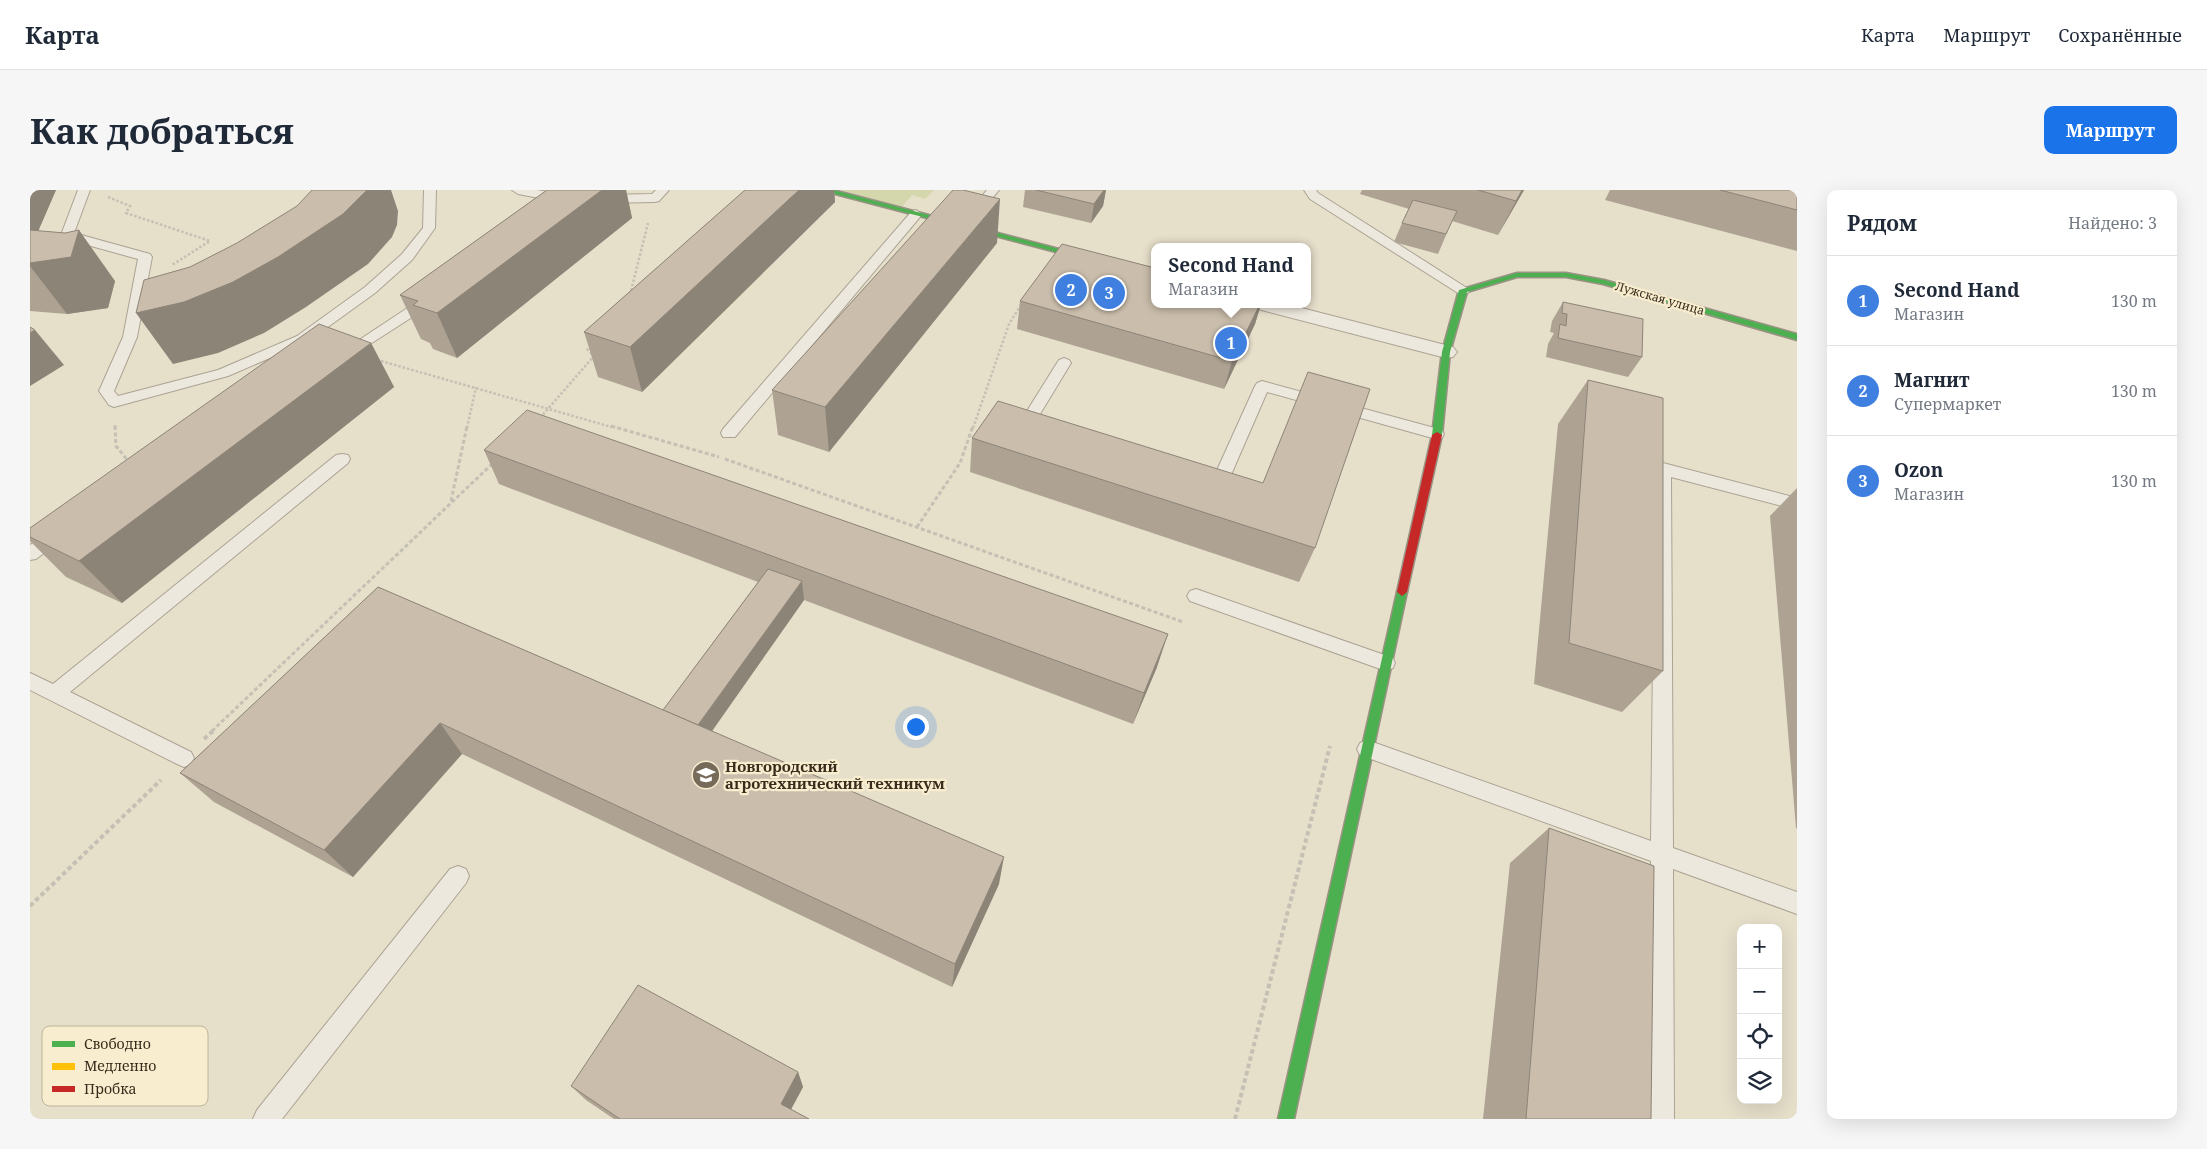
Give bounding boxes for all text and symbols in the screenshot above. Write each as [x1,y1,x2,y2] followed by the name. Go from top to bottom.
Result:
[25,18,100,51] text: Карта
[1861,23,1915,47] text: Карта
[1943,23,2030,47] text: Маршрут
[2058,23,2182,47] text: Сохранённые
[2044,106,2177,154] button: Маршрут
[30,107,294,154] text: Как добраться
[1847,209,1917,237] text: Рядом
[2068,212,2157,234] text: Найдено: 3
[1151,243,1311,308] popup
[1168,252,1294,278] text: Second Hand
[1055,271,1087,309] pin: 2
[1093,274,1125,312] pin: 3
[1613,277,1707,319] street label: Лужская улица
[1894,277,2019,303] text: Second Hand
[1168,278,1239,300] text: Магазин
[1858,290,1868,312] text: 1
[2111,290,2157,312] text: 130 m
[1894,303,1964,325] text: Магазин
[1215,324,1247,362] pin: 1
[1894,367,1970,393] text: Магнит
[1858,380,1868,402] text: 2
[2111,380,2157,402] text: 130 m
[1894,393,2001,415] text: Супермаркет
[1894,457,1943,483] text: Ozon
[1858,470,1868,492] text: 3
[2111,470,2157,492] text: 130 m
[1894,483,1964,505] text: Магазин
[903,714,929,740] your location
[725,756,945,793] place label: Новгородский агротехнический техникум
[691,760,721,790] school or university icon: Новгородский агротехнический техникум
[1737,924,1782,1104] map controls
[1737,924,1782,969] button: +
[1737,969,1782,1014] button: −
[1737,1014,1782,1059] button: locate
[42,1026,208,1106] legend
[84,1034,151,1053] text: Свободно
[84,1056,156,1075] text: Медленно
[1737,1059,1782,1104] button: layers
[84,1079,136,1098] text: Пробка

